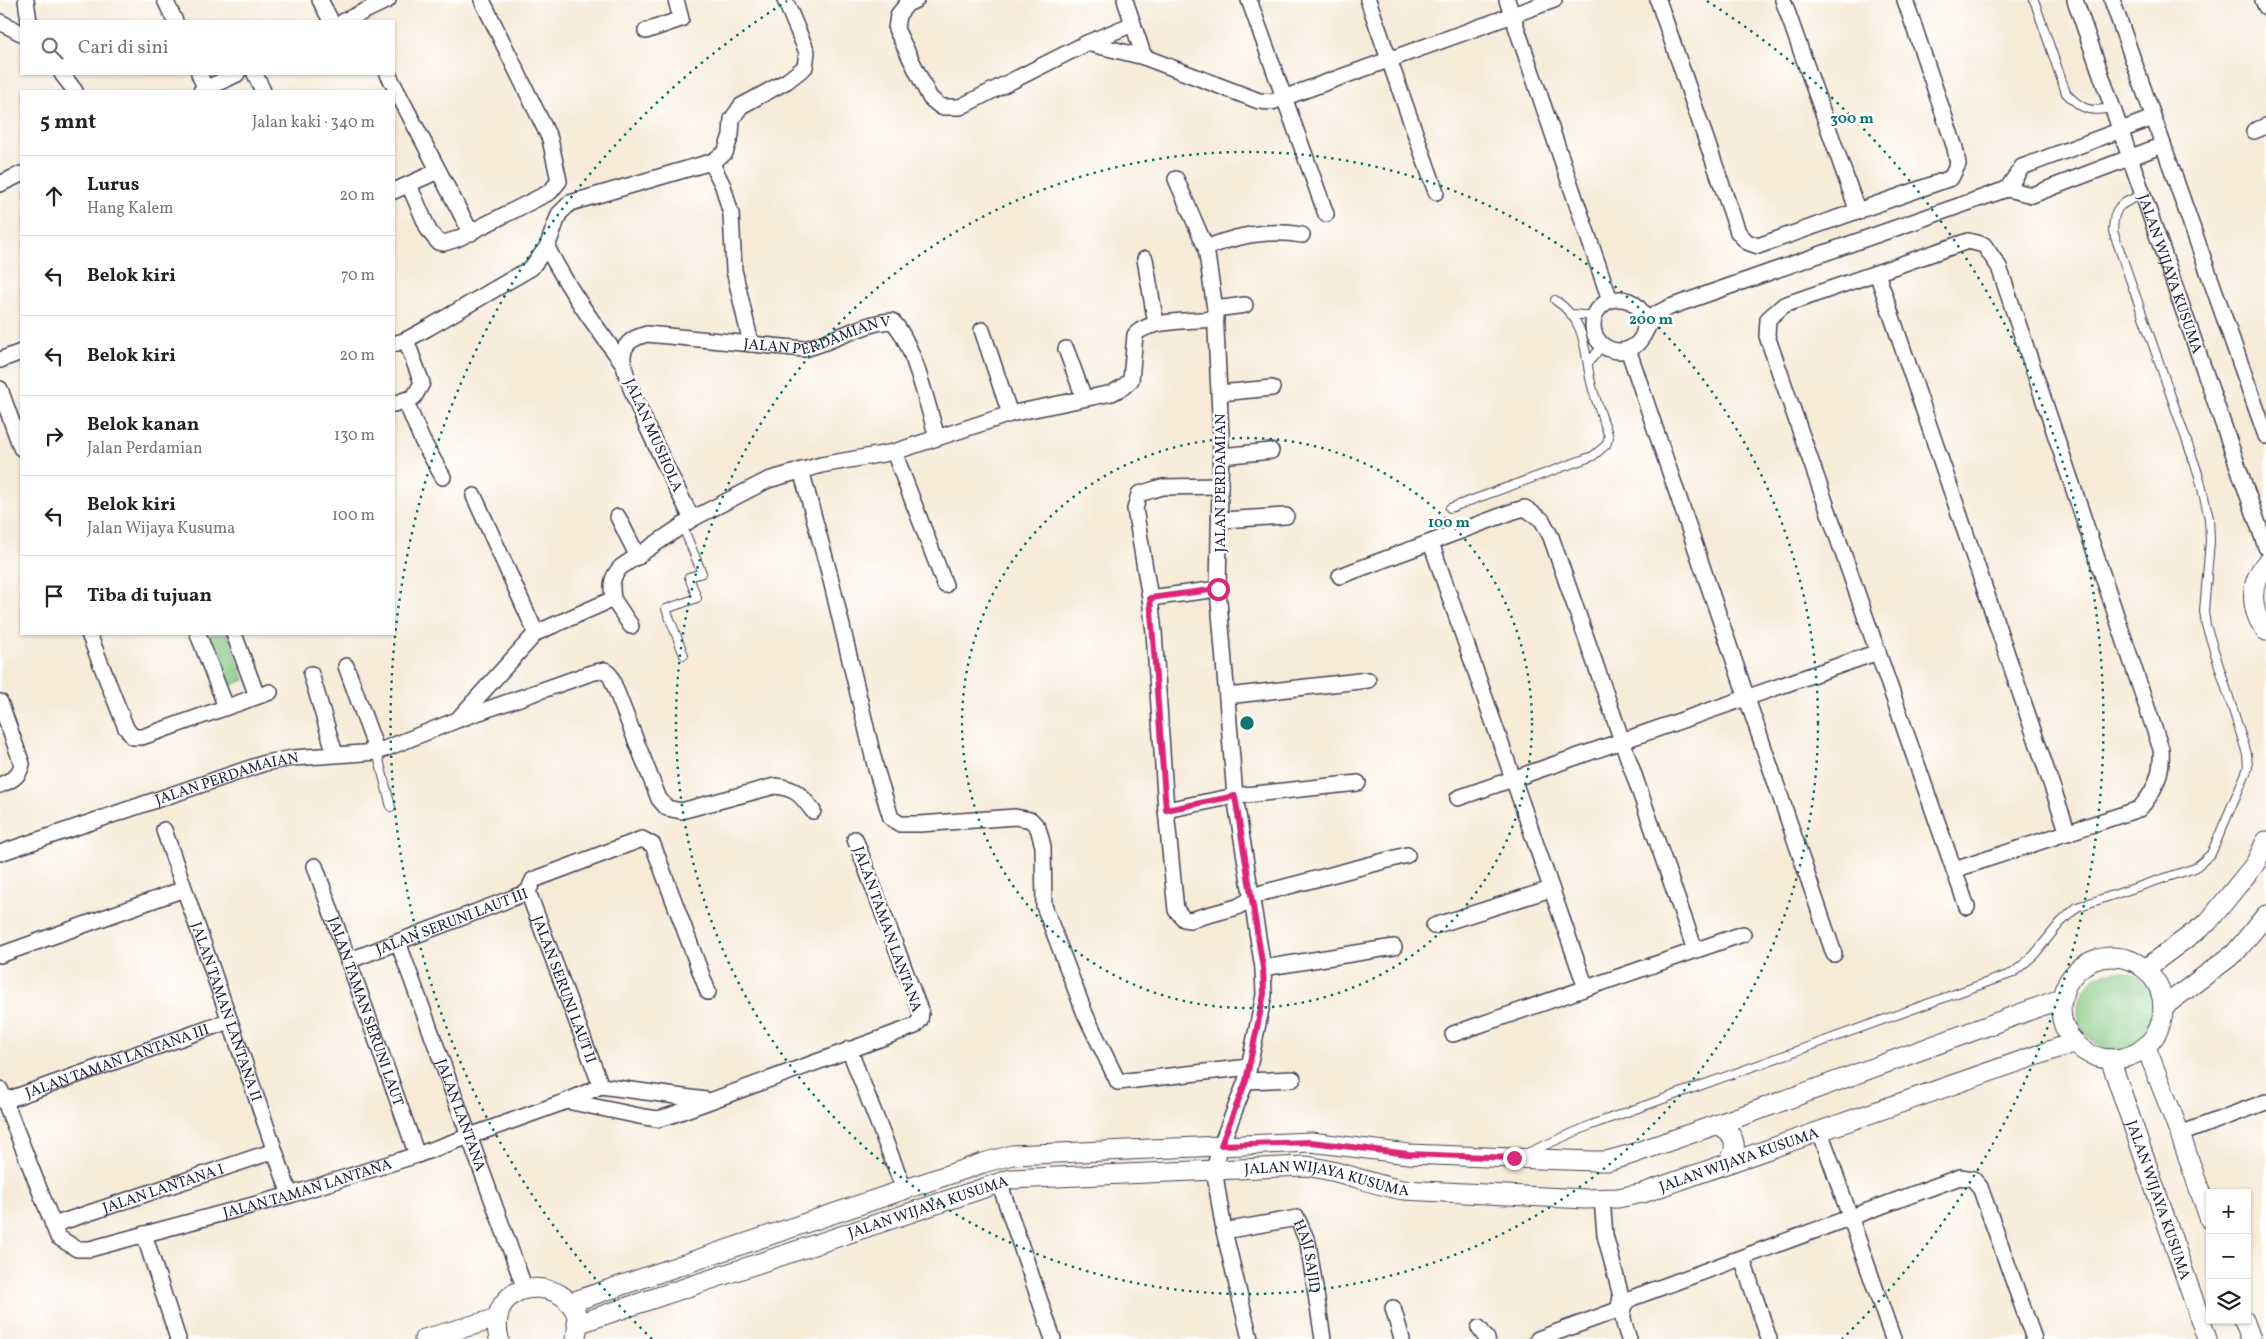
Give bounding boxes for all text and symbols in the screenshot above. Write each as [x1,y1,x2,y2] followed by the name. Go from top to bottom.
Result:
[20,20,395,75] search box
[38,34,66,62] icon: search
[78,35,169,61] text: Cari di sini
[40,108,96,137] text: 5 mnt
[1830,109,1874,130] text: 300 m
[252,112,375,134] text: Jalan kaki · 340 m
[87,172,139,198] text: Lurus
[40,182,68,210] icon: ahead
[340,185,375,207] text: 20 m
[2132,192,2207,357] street label: JALAN WIJAYA KUSUMA
[87,198,173,220] text: Hang Kalem
[40,262,68,290] icon: left
[87,263,176,289] text: Belok kiri
[341,265,375,287] text: 70 m
[1629,310,1673,331] text: 200 m
[743,312,892,361] street label: JALAN PERDAMIAN V
[40,342,68,370] icon: left
[87,343,176,369] text: Belok kiri
[340,345,375,367] text: 20 m
[618,376,687,496] street label: JALAN MUSHOLA
[87,412,199,438] text: Belok kanan
[1211,414,1232,552] street label: JALAN PERDAMIAN
[40,422,68,450] icon: right
[334,425,375,447] text: 130 m
[87,438,203,460] text: Jalan Perdamian
[87,492,176,518] text: Belok kiri
[40,502,68,530] icon: left
[332,505,375,527] text: 100 m
[1428,513,1471,534] text: 100 m
[87,518,235,540] text: Jalan Wijaya Kusuma
[1207,578,1230,601] route start
[40,582,68,610] icon: arrive
[87,583,212,609] text: Tiba di tujuan
[1238,714,1256,732] centre of rings
[153,748,300,812] street label: JALAN PERDAMAIAN
[847,844,927,1016] street label: JALAN TAMAN LANTANA
[373,884,531,961] street label: JALAN SERUNI LAUT III
[526,913,601,1067] street label: JALAN SERUNI LAUT II
[322,914,408,1110] street label: JALAN TAMAN SERUNI LAUT
[185,919,266,1105] street label: JALAN TAMAN LANTANA II
[23,1020,212,1105] street label: JALAN TAMAN LANTANA III
[430,1056,490,1175] street label: JALAN LANTANA
[2120,1118,2195,1283] street label: JALAN WIJAYA KUSUMA
[1657,1123,1822,1199] street label: JALAN WIJAYA KUSUMA
[1503,1147,1526,1170] route end
[221,1154,395,1225] street label: JALAN TAMAN LANTANA
[1244,1157,1410,1202] street label: JALAN WIJAYA KUSUMA
[100,1160,227,1220] street label: JALAN LANTANA I
[846,1172,1012,1245] street label: JALAN WIJAYA KUSUMA
[2206,1189,2251,1324] map controls
[2206,1189,2251,1234] button: +
[1287,1216,1325,1294] street label: HAJI SAJID
[2206,1234,2251,1279] button: −
[2206,1279,2251,1324] button: layers

